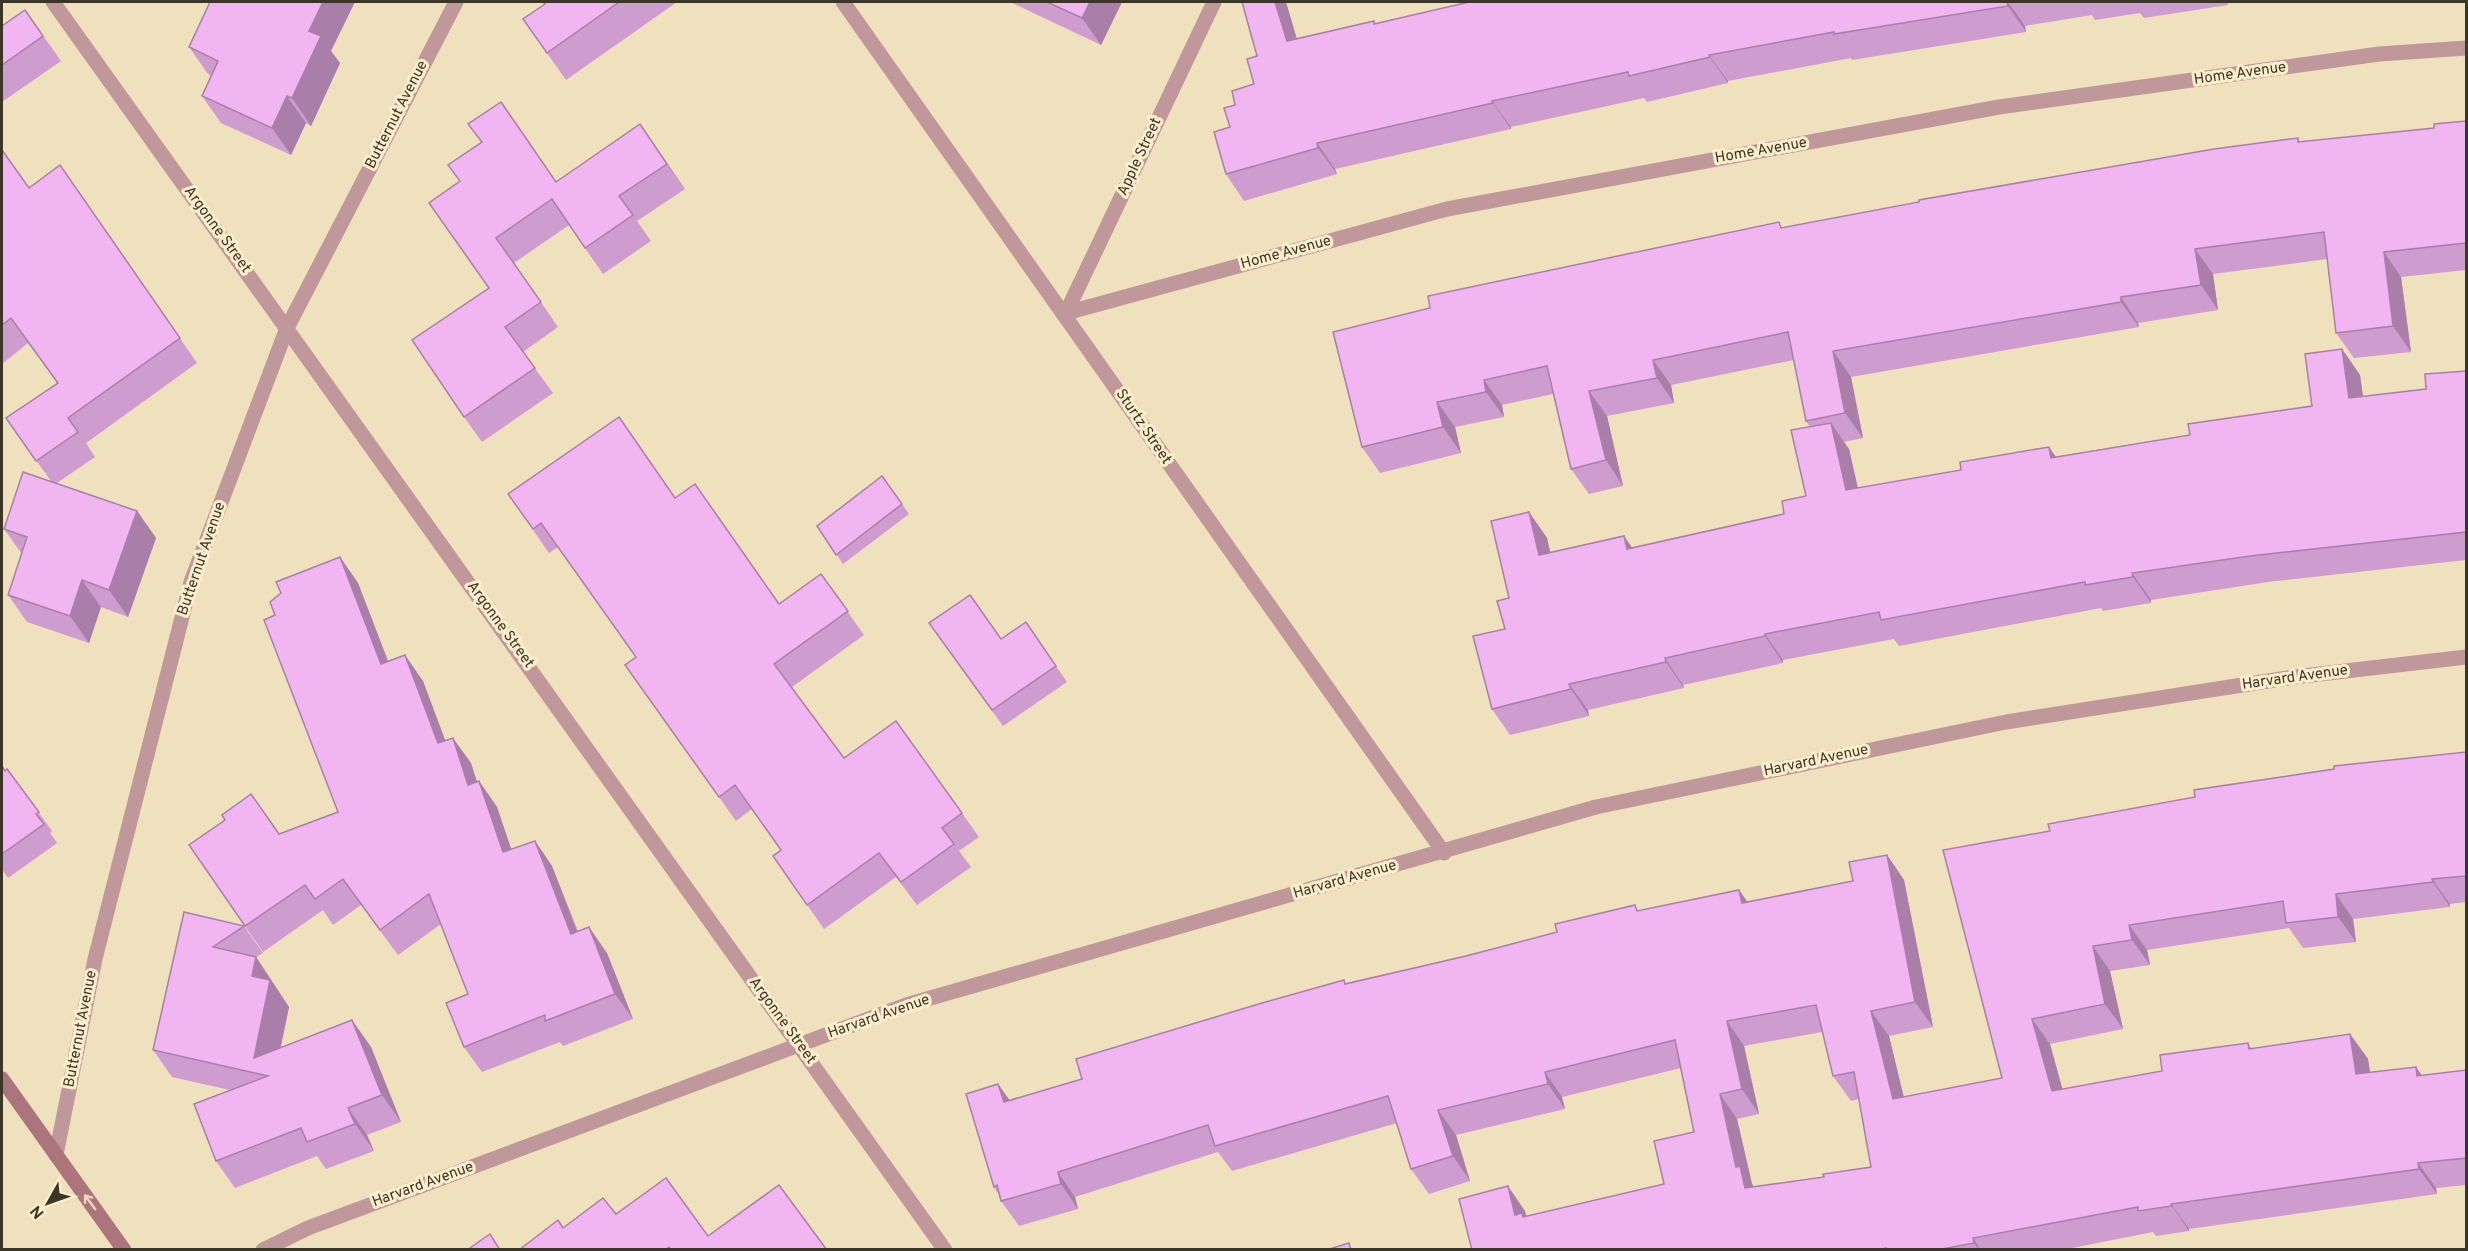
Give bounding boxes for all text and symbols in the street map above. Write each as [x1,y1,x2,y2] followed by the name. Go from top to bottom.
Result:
[362,58,432,172] street label: Butternut Avenue
[2193,58,2287,90] street label: Home Avenue
[1114,115,1166,199] street label: Apple Street
[1714,134,1808,168] street label: Home Avenue
[179,183,255,277] street label: Argonne Street
[1239,232,1333,274] street label: Home Avenue
[1111,386,1175,468] street label: Sturtz Street
[174,500,230,618] street label: Butternut Avenue
[462,578,538,672] street label: Argonne Street
[2241,661,2349,695] street label: Harvard Avenue
[1762,741,1870,781] street label: Harvard Avenue
[1291,856,1399,904] street label: Harvard Avenue
[60,969,102,1089] street label: Butternut Avenue
[744,974,820,1068] street label: Argonne Street
[826,991,932,1043] street label: Harvard Avenue
[370,1158,476,1212] street label: Harvard Avenue
[18,1173,78,1233] north arrow
[84,1194,96,1211] one-way arrow
[27,1201,49,1222] text: N

